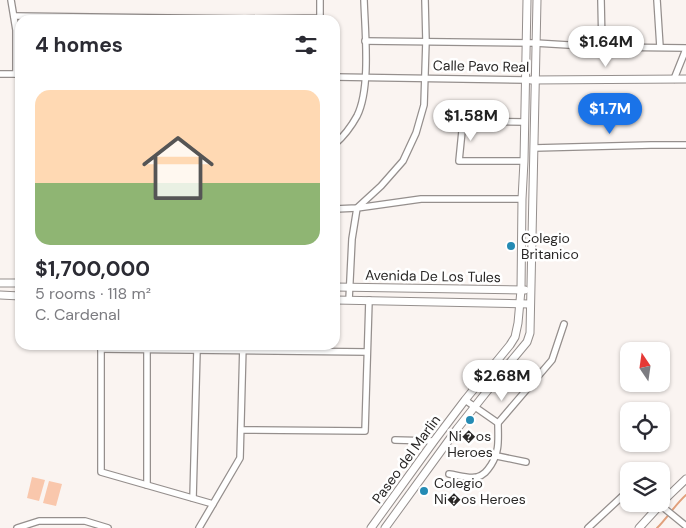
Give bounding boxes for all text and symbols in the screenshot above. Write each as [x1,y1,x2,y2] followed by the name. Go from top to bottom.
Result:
[565,26,647,68] pin: $1.64M
[35,31,123,59] text: 4 homes
[292,31,320,59] icon: filters
[579,31,633,52] text: $1.64M
[433,56,529,76] street label: Calle Pavo Real
[575,92,645,135] pin: $1.7M
[589,98,631,119] text: $1.7M
[430,100,512,142] pin: $1.58M
[444,105,498,126] text: $1.58M
[133,123,223,213] icon: home
[521,229,579,263] place label: Colegio Britanico
[505,240,517,252] marker: Colegio Britanico
[35,255,150,283] text: $1,700,000
[365,266,501,286] street label: Avenida De Los Tules
[35,283,151,304] text: 5 rooms · 118 m²
[35,304,120,325] text: C. Cardenal
[620,342,670,392] north arrow
[620,342,670,512] map controls
[461,360,543,402] pin: $2.68M
[474,365,530,386] text: $2.68M
[620,402,670,452] button: locate
[368,411,444,507] street label: Paseo del Marlin
[464,414,476,426] marker: Ni�os Heroes
[447,427,493,461] place label: Ni�os Heroes
[620,462,670,512] button: layers
[434,474,526,508] place label: Colegio Ni�os Heroes
[418,485,430,497] marker: Colegio Ni�os Heroes

